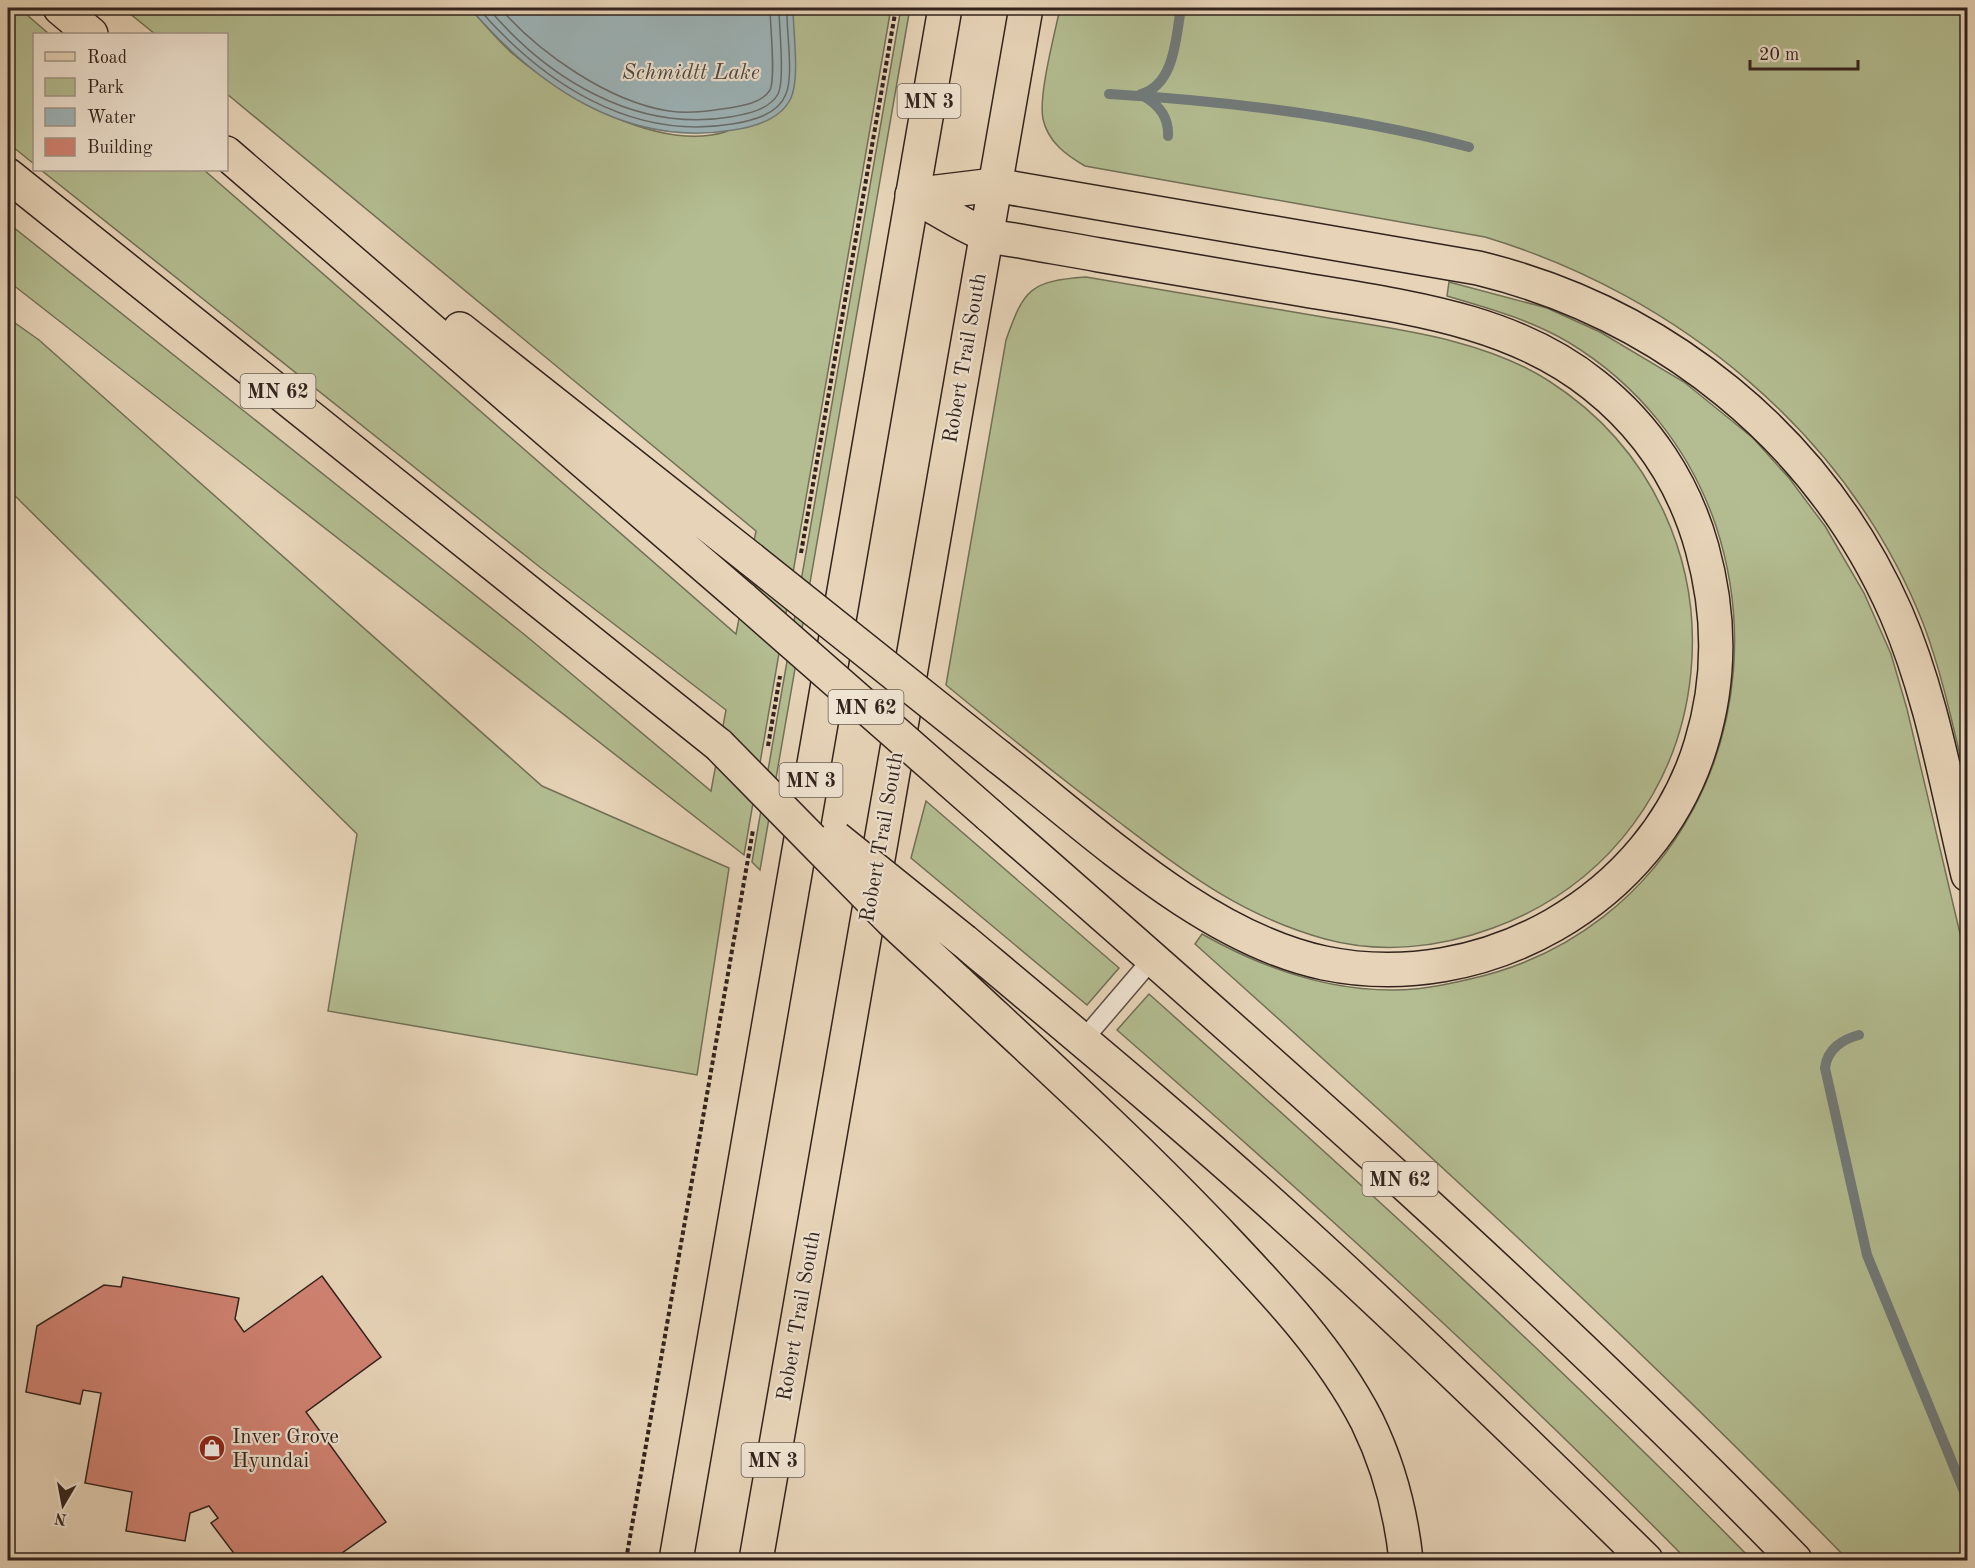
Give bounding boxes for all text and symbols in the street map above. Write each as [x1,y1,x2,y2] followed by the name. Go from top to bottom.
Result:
[33,33,228,171] legend
[1750,33,1858,71] scale bar
[1759,46,1799,64] text: 20 m
[87,49,127,67] text: Road
[622,62,760,84] water label: Schmidtt Lake
[87,79,124,97] text: Park
[898,84,960,118] road number: MN 3
[87,109,136,127] text: Water
[87,139,153,157] text: Building
[940,272,991,445] street label: Robert Trail South
[240,374,316,408] road number: MN 62
[828,690,904,724] road number: MN 62
[857,751,908,924] street label: Robert Trail South
[780,763,842,797] road number: MN 3
[1362,1162,1438,1196] road number: MN 62
[774,1230,825,1403] street label: Robert Trail South
[232,1427,339,1472] place label: Inver Grove Hyundai
[197,1433,227,1463] shop icon: Inver Grove Hyundai
[742,1443,804,1477] road number: MN 3
[33,1475,93,1535] north arrow
[53,1509,68,1527] text: N

